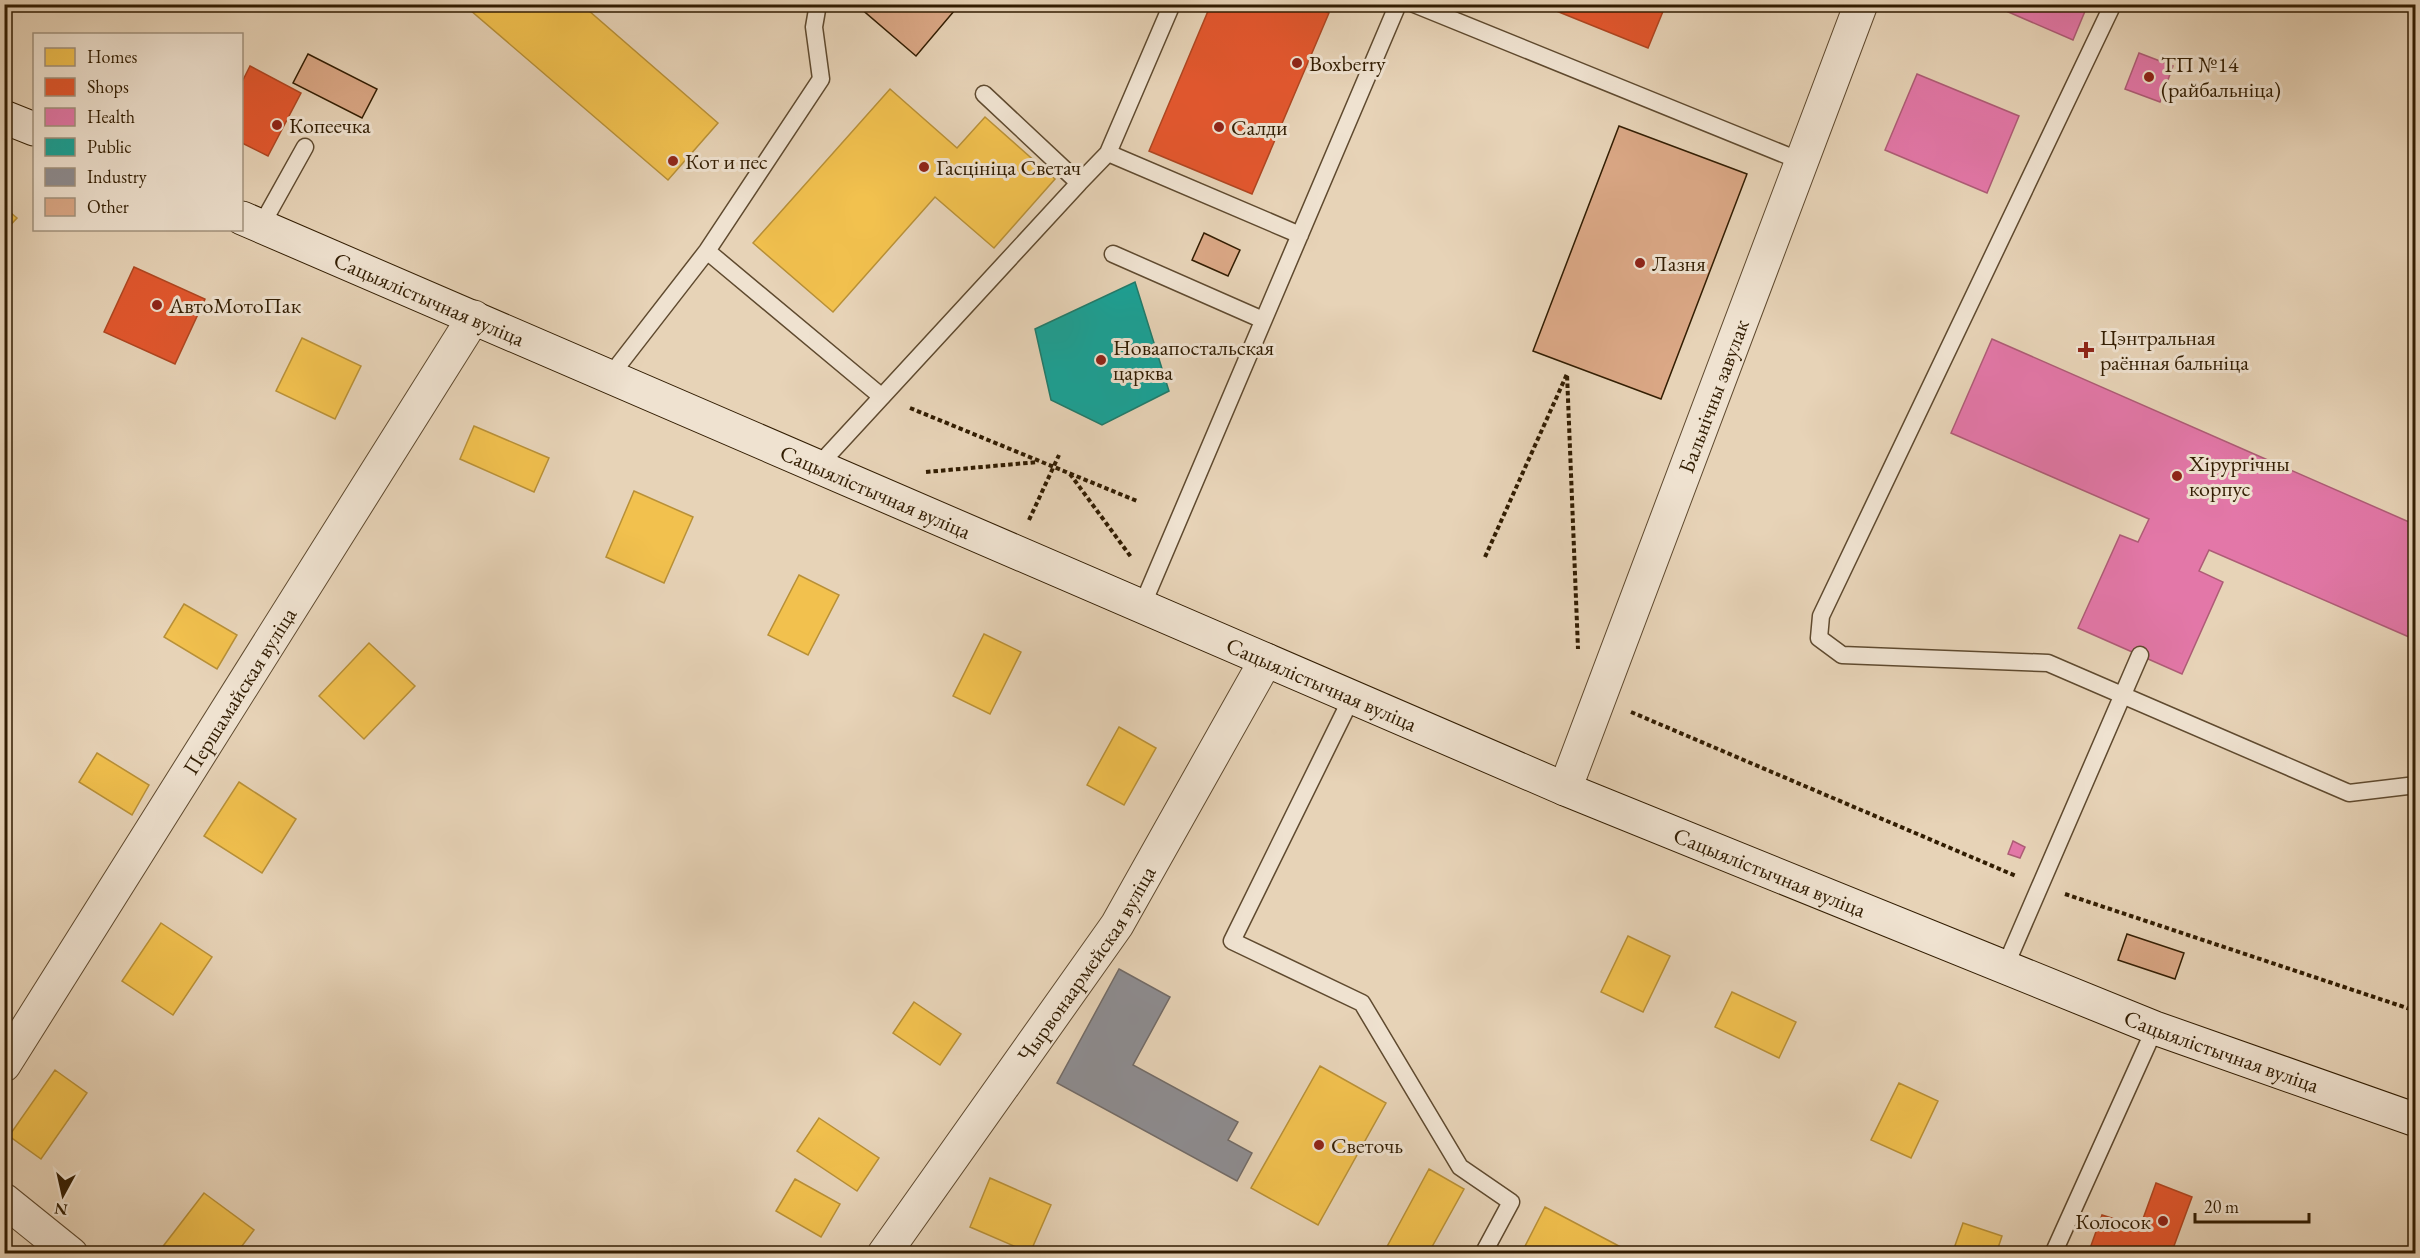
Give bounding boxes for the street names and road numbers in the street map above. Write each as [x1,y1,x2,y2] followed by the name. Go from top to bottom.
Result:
[329,245,529,353] street label: Сацыялістычная вуліца
[1671,315,1756,477] street label: Бальнічны завулак
[775,438,975,546] street label: Сацыялістычная вуліца
[176,602,303,780] street label: Першамайская вуліца
[1222,631,1422,738] street label: Сацыялістычная вуліца
[1669,821,1870,924] street label: Сацыялістычная вуліца
[1011,860,1163,1068] street label: Чырвонаармейская вуліца
[2120,1003,2323,1100] street label: Сацыялістычная вуліца

